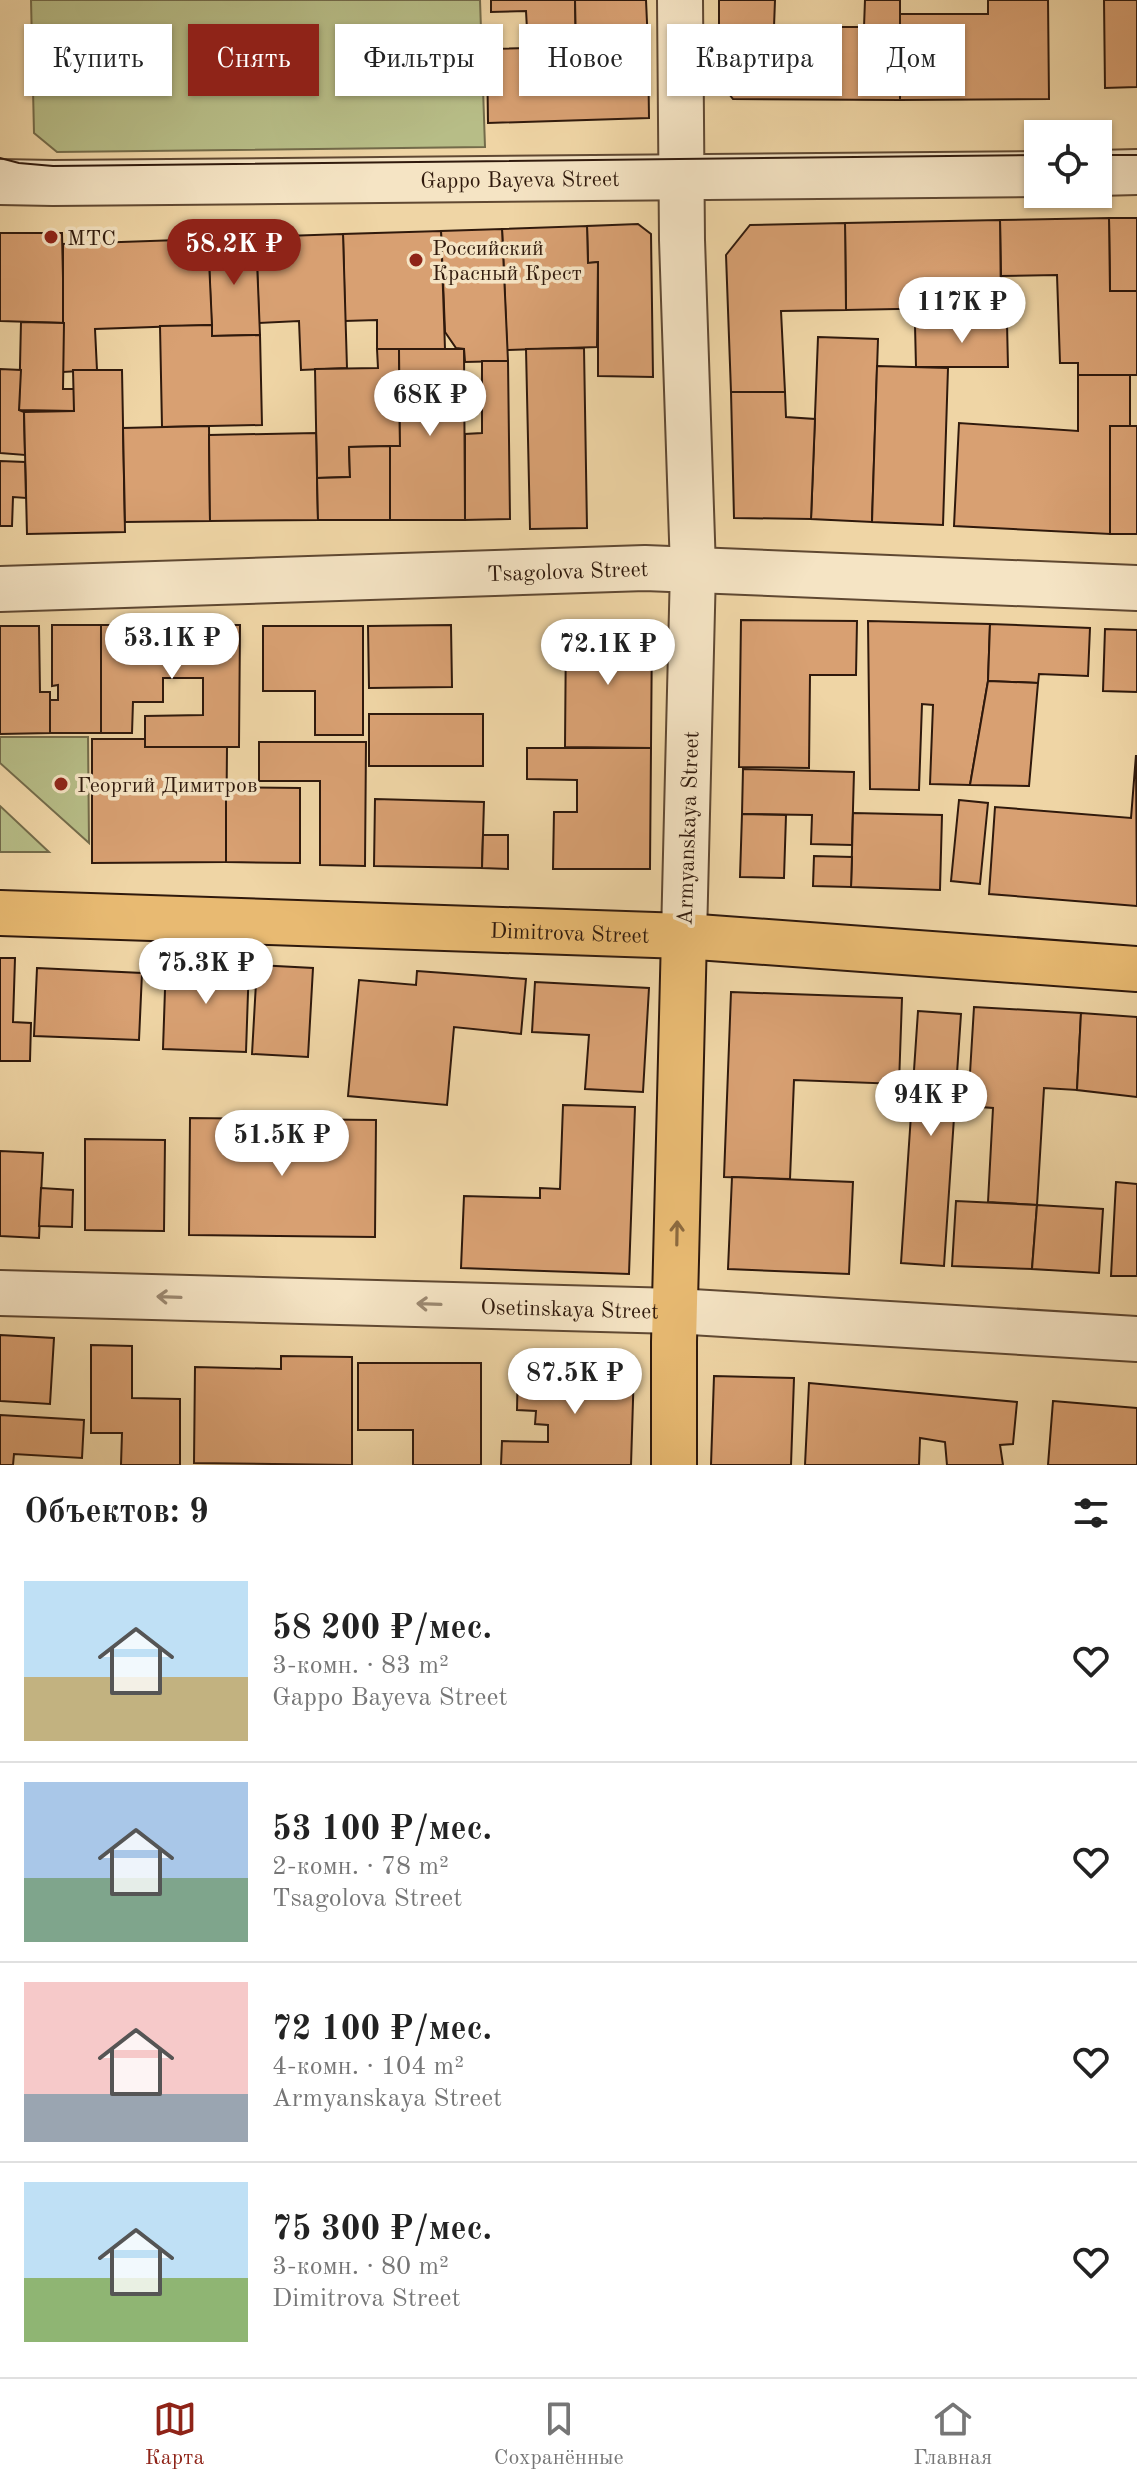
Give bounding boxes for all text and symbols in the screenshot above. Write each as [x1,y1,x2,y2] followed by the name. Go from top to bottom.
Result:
[24,24,172,96] chip: Купить
[188,24,319,96] chip: Снять
[335,24,503,96] chip: Фильтры
[519,24,651,96] chip: Новое
[667,24,842,96] chip: Квартира
[858,24,965,96] chip: Дом
[1024,120,1112,208] map controls
[1024,120,1112,208] button: locate
[420,169,620,193] street label: Gappo Bayeva Street
[160,219,308,287] pin: 58.2K ₽
[42,228,60,246] marker: МТС
[67,228,116,250] place label: МТС
[185,232,283,258] text: 58.2K ₽
[432,238,582,285] place label: Российский Красный Крест
[407,251,425,269] marker: Российский Красный Крест
[897,277,1027,345] pin: 117K ₽
[917,290,1007,316] text: 117K ₽
[374,370,486,438] pin: 68K ₽
[392,383,468,409] text: 68K ₽
[487,559,649,586] street label: Tsagolova Street
[98,613,246,681] pin: 53.1K ₽
[534,619,682,687] pin: 72.1K ₽
[123,626,221,652] text: 53.1K ₽
[559,632,657,658] text: 72.1K ₽
[675,730,703,926] street label: Armyanskaya Street
[52,775,70,793] marker: Георгий Димитров
[77,775,257,797] place label: Георгий Димитров
[489,920,650,948] street label: Dimitrova Street
[132,938,280,1006] pin: 75.3K ₽
[157,951,255,977] text: 75.3K ₽
[875,1070,987,1138] pin: 94K ₽
[893,1083,969,1109] text: 94K ₽
[208,1110,356,1178] pin: 51.5K ₽
[233,1123,331,1149] text: 51.5K ₽
[669,1220,684,1247] one-way arrow
[156,1289,183,1305] one-way arrow
[416,1296,443,1312] one-way arrow
[480,1297,659,1324] street label: Osetinskaya Street
[501,1348,649,1416] pin: 87.5K ₽
[526,1361,624,1387] text: 87.5K ₽
[1069,1491,1113,1535] icon: filters
[24,1496,209,1530] text: Объектов: 9
[272,1612,492,1646] text: 58 200 ₽/мес.
[88,1613,184,1709] icon: home
[1069,1639,1113,1683] icon: heart
[272,1653,449,1679] text: 3-комн. · 83 m²
[272,1685,508,1711] text: Gappo Bayeva Street
[272,1813,492,1847] text: 53 100 ₽/мес.
[88,1814,184,1910] icon: home
[1069,1840,1113,1884] icon: heart
[272,1854,449,1880] text: 2-комн. · 78 m²
[272,1886,462,1912] text: Tsagolova Street
[272,2013,492,2047] text: 72 100 ₽/мес.
[88,2014,184,2110] icon: home
[1069,2040,1113,2084] icon: heart
[272,2054,464,2080] text: 4-комн. · 104 m²
[272,2086,502,2112] text: Armyanskaya Street
[272,2213,492,2247] text: 75 300 ₽/мес.
[88,2214,184,2310] icon: home
[1069,2240,1113,2284] icon: heart
[272,2254,449,2280] text: 3-комн. · 80 m²
[272,2286,461,2312] text: Dimitrova Street
[145,2397,204,2472] tab: Карта
[494,2397,624,2472] tab: Сохранённые
[913,2397,992,2472] tab: Главная

